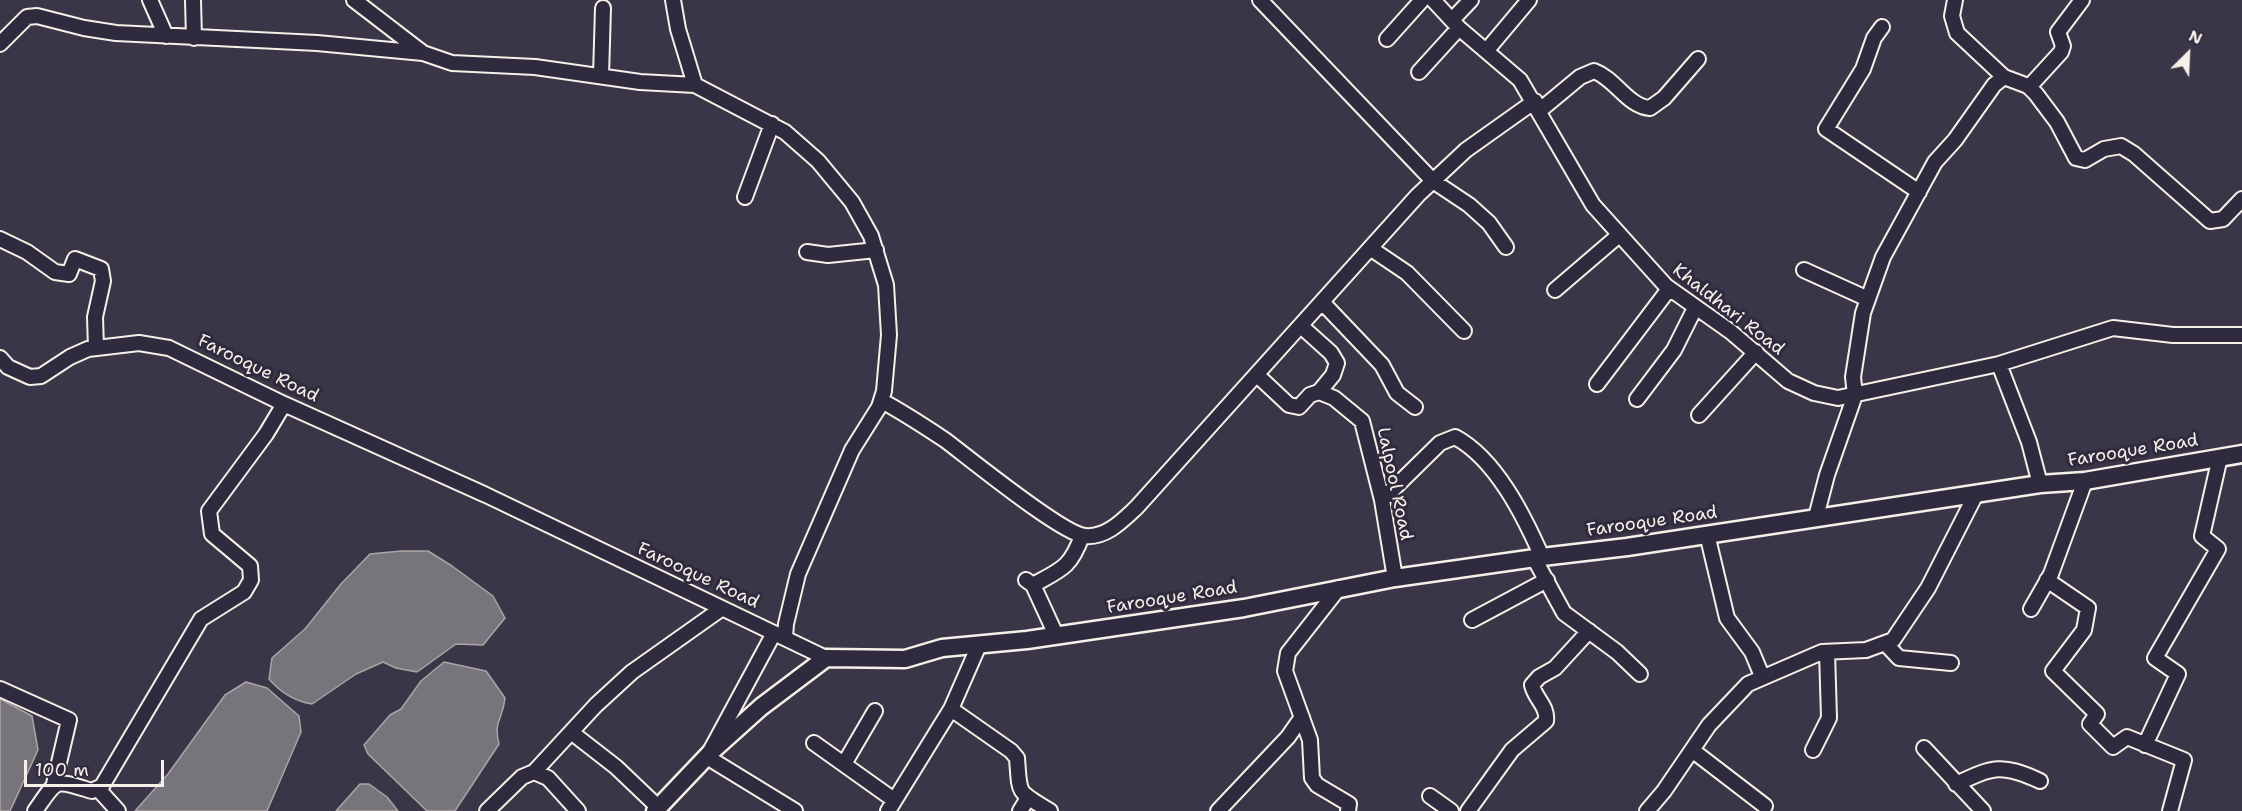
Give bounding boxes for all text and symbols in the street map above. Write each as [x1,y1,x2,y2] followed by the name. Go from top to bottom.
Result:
[2158,24,2218,84] north arrow
[2185,25,2206,49] text: N
[1668,260,1788,360] street label: Khaldhari Road
[194,330,322,408] street label: Farooque Road
[1371,426,1417,542] street label: Lalpool Road
[2066,430,2200,472] street label: Farooque Road
[1585,502,1719,542] street label: Farooque Road
[634,538,762,614] street label: Farooque Road
[1105,577,1239,619] street label: Farooque Road
[27,748,166,786] scale bar
[35,758,89,782] text: 100 m

